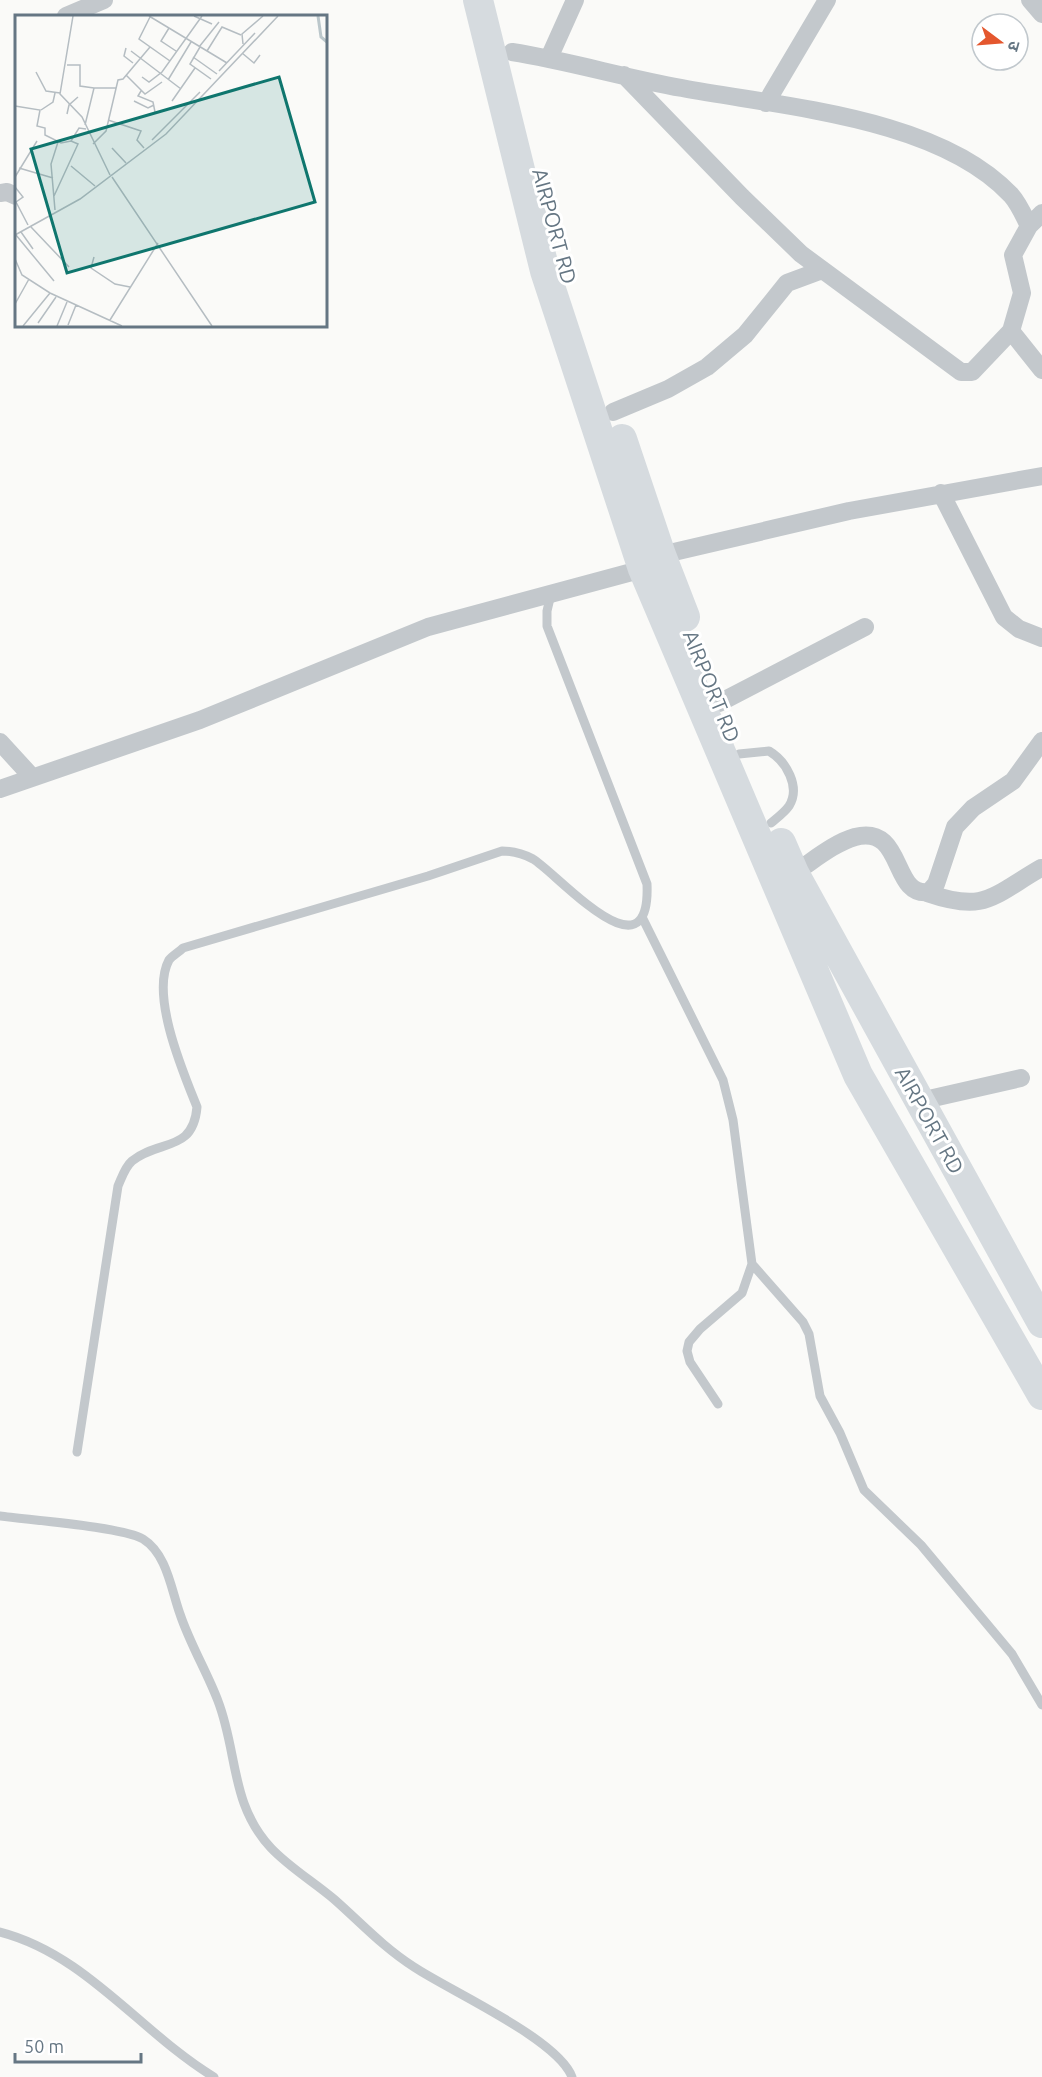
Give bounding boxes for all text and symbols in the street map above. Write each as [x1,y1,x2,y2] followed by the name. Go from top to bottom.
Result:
[970,12,1030,72] north arrow
[15,15,327,327] inset map
[1004,39,1024,54] text: उ
[528,166,582,286] street label: AIRPORT RD
[679,627,745,745] street label: AIRPORT RD
[891,1062,969,1178] street label: AIRPORT RD
[15,2026,141,2064] scale bar
[24,2036,64,2056] text: 50 m

